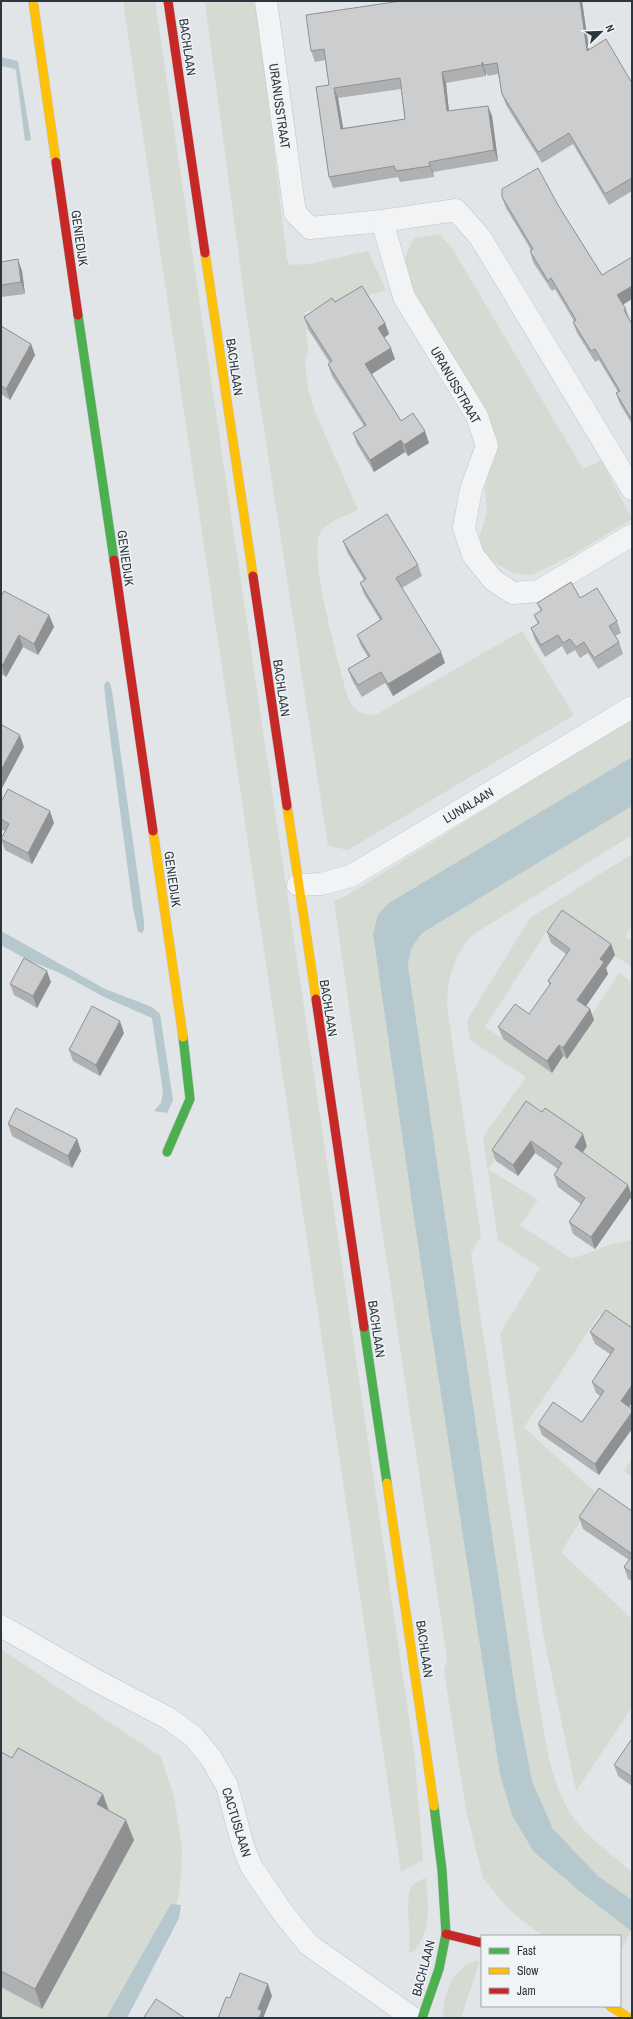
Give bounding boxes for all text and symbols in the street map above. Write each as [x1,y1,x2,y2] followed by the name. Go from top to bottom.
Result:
[581,12,621,52] north arrow
[175,17,200,77] street label: BACHLAAN
[602,22,618,34] text: N
[265,62,294,150] street label: URANUSSTRAAT
[67,209,92,267] street label: GENIEDIJK
[222,337,247,397] street label: BACHLAAN
[427,344,485,427] street label: URANUSSTRAAT
[113,529,138,587] street label: GENIEDIJK
[269,658,294,718] street label: BACHLAAN
[440,784,497,827] street label: LUNALAAN
[160,850,185,908] street label: GENIEDIJK
[316,978,341,1038] street label: BACHLAAN
[364,1299,389,1359] street label: BACHLAAN
[412,1619,437,1679] street label: BACHLAAN
[218,1785,255,1859] street label: CACTUSLAAN
[481,1935,621,2007] legend
[408,1938,439,1998] street label: BACHLAAN
[517,1943,536,1959] text: Fast
[517,1963,539,1979] text: Slow
[517,1983,536,1999] text: Jam

